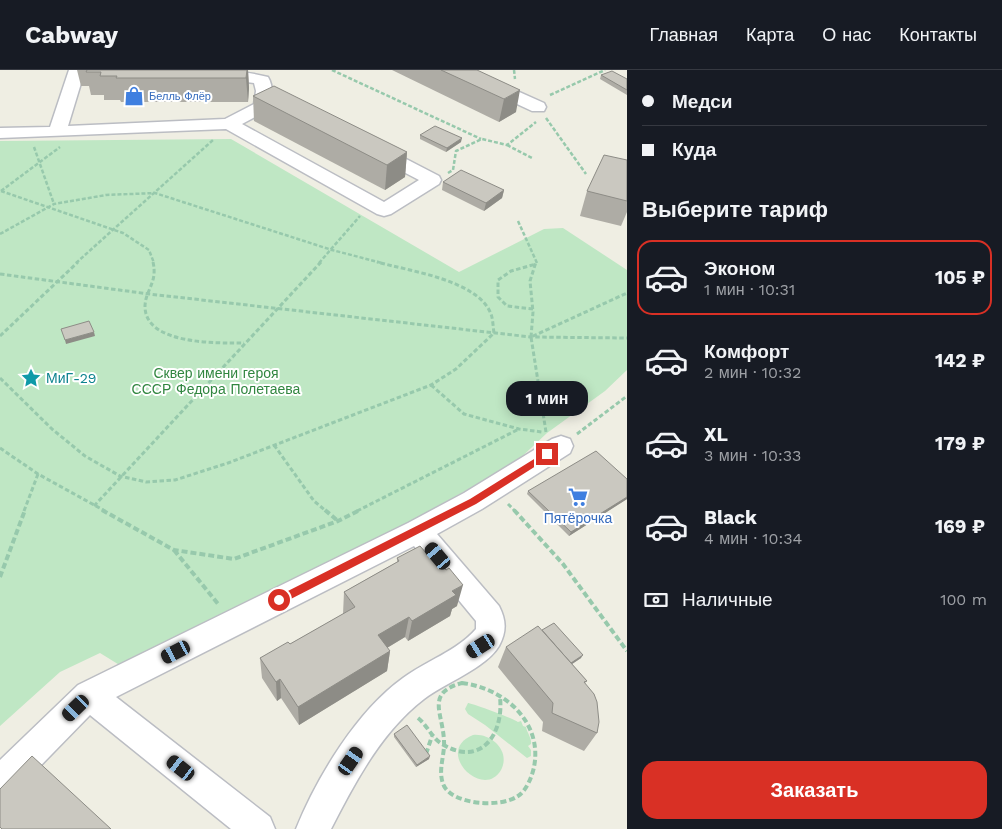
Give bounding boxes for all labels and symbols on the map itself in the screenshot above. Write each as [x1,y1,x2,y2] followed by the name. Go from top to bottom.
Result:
[123,85,145,107] shop icon: Белль Флёр
[149,90,211,103] place label: Белль Флёр
[132,365,301,397] park label: Сквер имени героя СССР Федора Полетаева
[20,367,42,389] place icon: МиГ-29
[46,370,96,386] place label: МиГ-29
[506,382,588,416] callout: 1 мин
[536,443,558,465] route end
[567,486,589,508] supermarket icon: Пятёрочка
[544,510,613,526] place label: Пятёрочка
[422,540,453,572] car
[268,589,290,611] route start
[464,632,497,660] car
[159,639,192,665] car
[59,692,92,724] car
[336,744,365,778] car
[164,753,197,783] car

